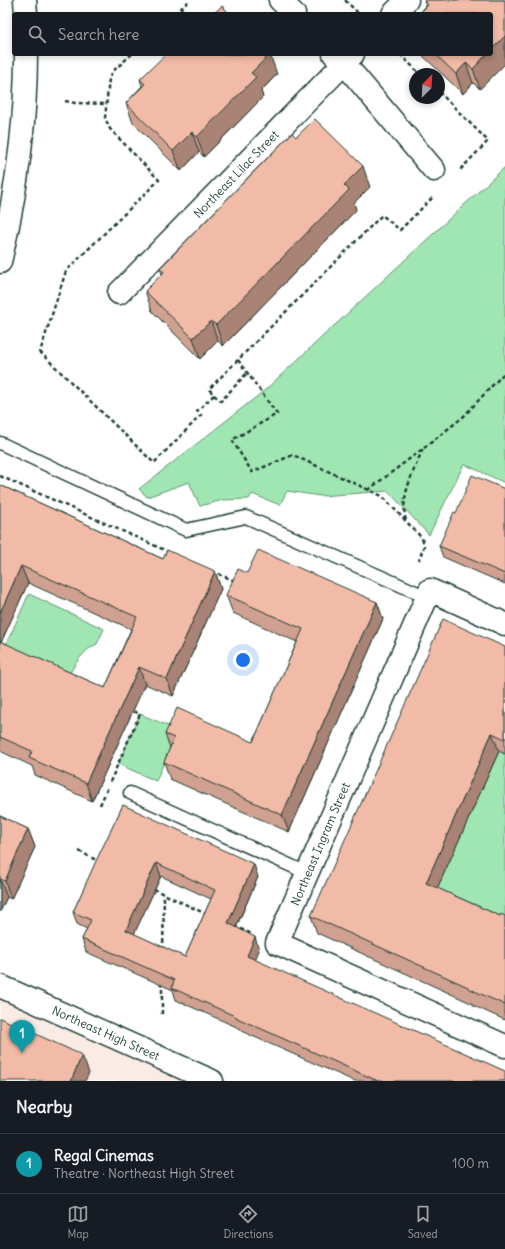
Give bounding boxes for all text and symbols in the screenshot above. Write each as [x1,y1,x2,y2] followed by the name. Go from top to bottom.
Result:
[12,12,493,56] search box
[26,23,48,45] icon: search
[58,25,139,44] text: Search here
[409,68,445,104] north arrow
[190,127,282,221] street label: Northeast Lilac Street
[233,650,253,670] your location
[287,780,353,908] street label: Northeast Ingram Street
[50,1003,162,1063] street label: Northeast High Street
[9,1020,35,1053] pin: 1
[16,1096,72,1118] text: Nearby
[54,1146,154,1165] text: Regal Cinemas
[26,1155,32,1172] text: 1
[452,1155,489,1172] text: 100 m
[54,1165,234,1182] text: Theatre · Northeast High Street
[67,1203,89,1241] tab: Map
[224,1203,273,1241] tab: Directions
[408,1203,438,1241] tab: Saved

